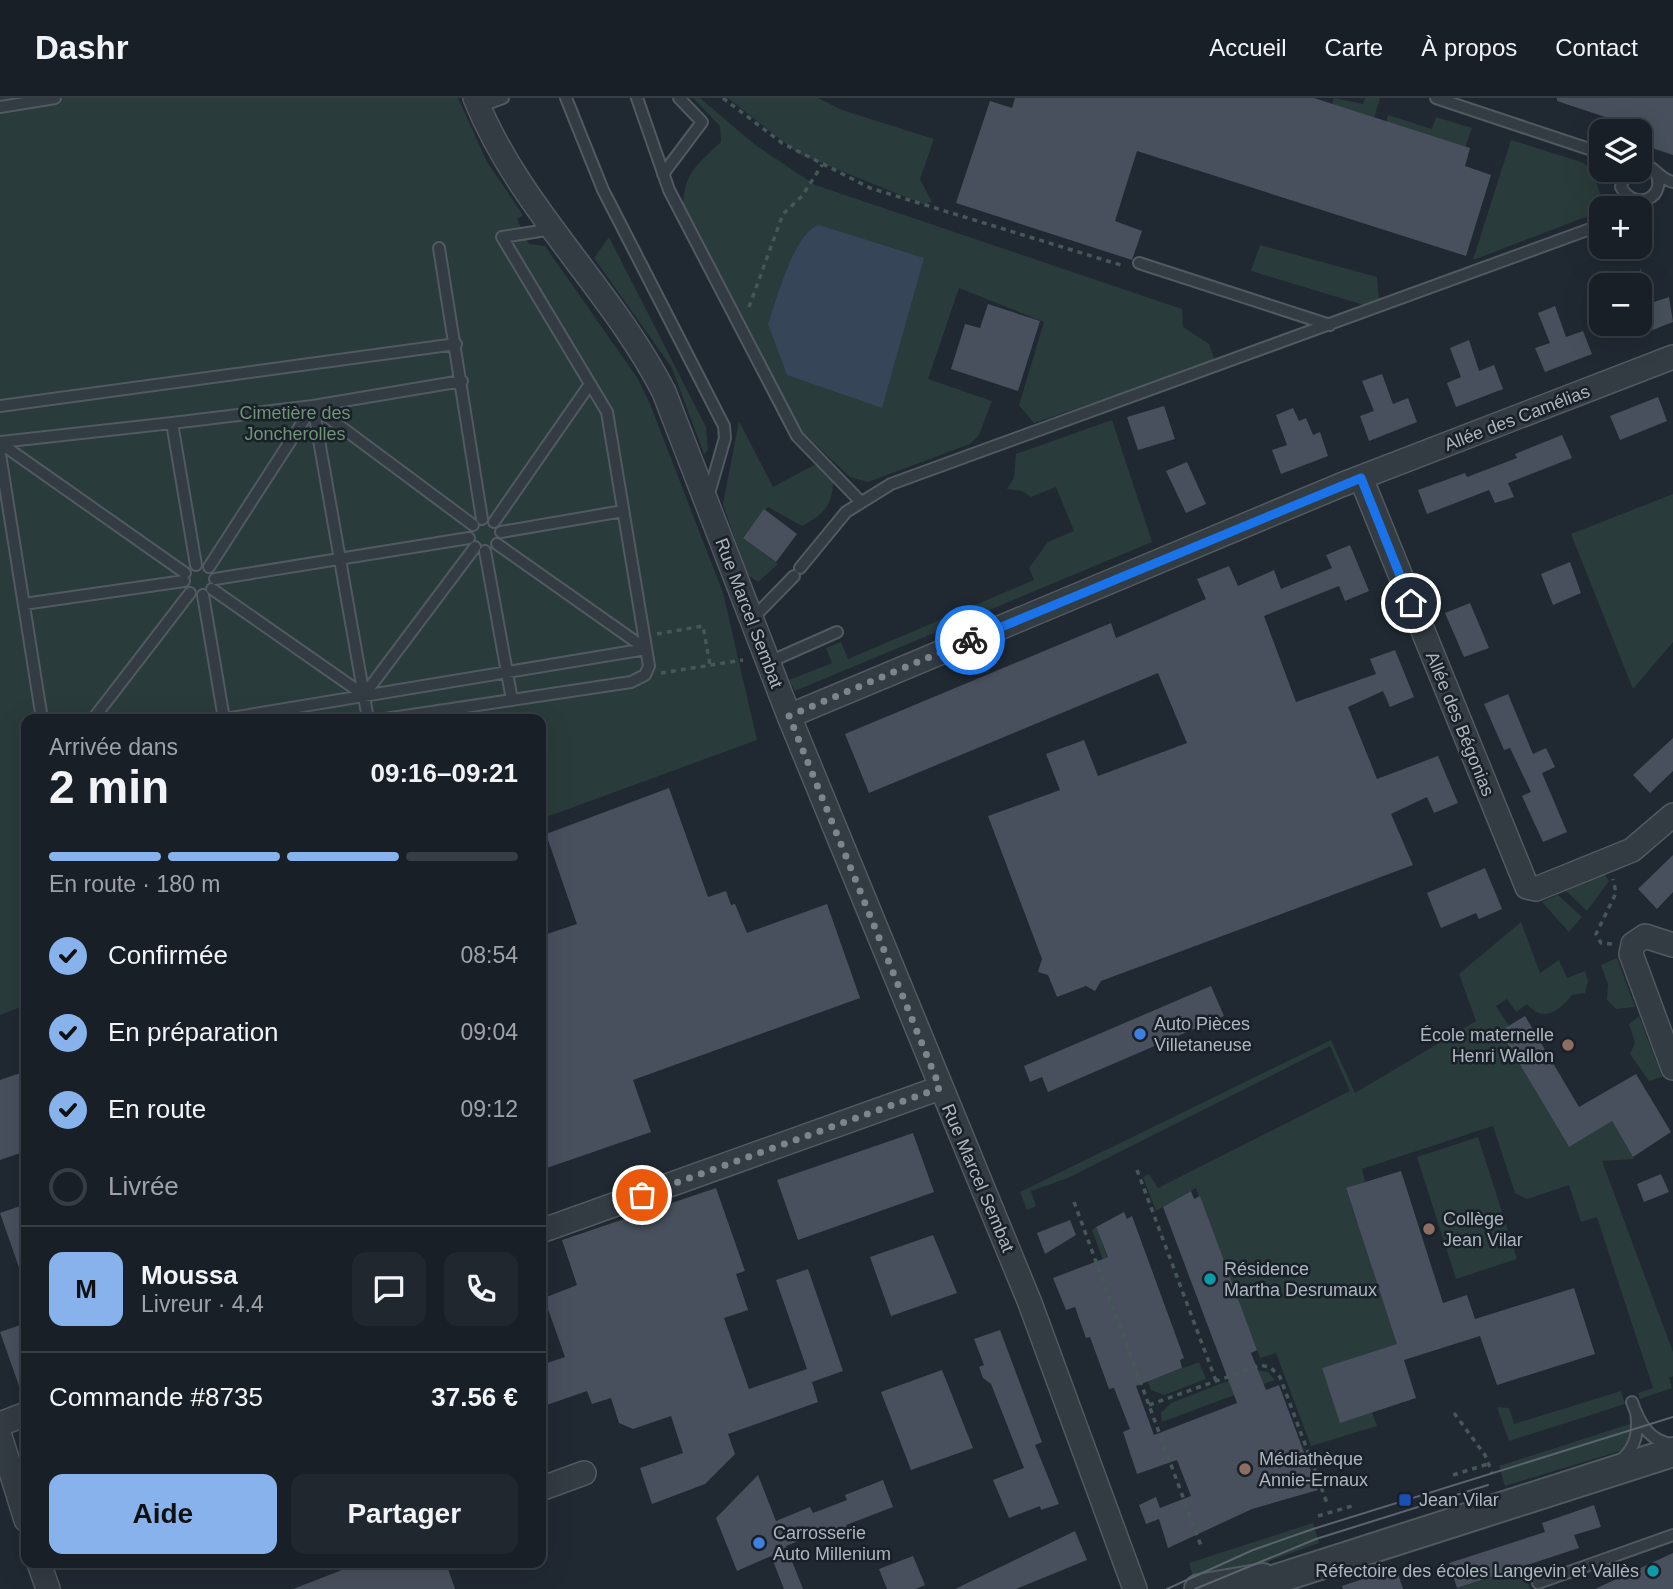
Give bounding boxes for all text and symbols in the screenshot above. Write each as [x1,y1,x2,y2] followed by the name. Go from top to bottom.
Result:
[35,29,129,66] text: Dashr
[1209,34,1287,61] text: Accueil
[1325,34,1383,61] text: Carte
[1421,34,1517,61] text: À propos
[1555,34,1638,61] text: Contact
[1589,119,1652,336] map controls
[1589,119,1652,182] button: layers
[1589,196,1652,259] button: +
[1589,273,1652,336] button: −
[1441,381,1593,455] street label: Allée des Camélias
[239,403,351,444] park label: Cimetière des Joncherolles
[711,535,787,691] street label: Rue Marcel Sembat
[1381,573,1441,633] pin
[1392,584,1430,622] icon: home
[935,605,1005,675] courier
[951,621,989,659] icon: bike
[1422,649,1498,799] street label: Allée des Bégonias
[49,734,178,760] text: Arrivée dans
[371,758,518,788] text: 09:16–09:21
[49,761,169,813] text: 2 min
[49,871,220,897] text: En route · 180 m
[49,937,87,975] icon: check
[108,940,228,970] text: Confirmée
[460,942,518,968] text: 08:54
[49,1014,87,1052] icon: check
[1154,1014,1252,1055] place label: Auto Pièces Villetaneuse
[108,1017,279,1047] text: En préparation
[460,1019,518,1045] text: 09:04
[1420,1025,1554,1066] place label: École maternelle Henri Wallon
[1132,1026,1148,1042] marker: Auto Pièces Villetaneuse
[1560,1037,1576,1053] marker: École maternelle Henri Wallon
[49,1091,87,1129] icon: check
[108,1094,206,1124] text: En route
[460,1096,518,1122] text: 09:12
[938,1101,1018,1255] street label: Rue Marcel Sembat
[612,1165,672,1225] pin
[108,1171,179,1201] text: Livrée
[623,1176,661,1214] icon: bag
[1443,1209,1523,1250] place label: Collège Jean Vilar
[1421,1221,1437,1237] marker: Collège Jean Vilar
[352,1252,426,1326] button: chat
[444,1252,518,1326] button: phone
[1224,1259,1377,1300] place label: Résidence Martha Desrumaux
[141,1260,238,1290] text: Moussa
[1202,1271,1218,1287] marker: Résidence Martha Desrumaux
[75,1274,97,1304] text: M
[141,1291,264,1317] text: Livreur · 4.4
[49,1382,263,1412] text: Commande #8735
[431,1382,518,1412] text: 37.56 €
[1259,1449,1368,1490] place label: Médiathèque Annie-Ernaux
[1237,1461,1253,1477] marker: Médiathèque Annie-Ernaux
[49,1474,277,1554] button: Aide
[291,1474,518,1554] button: Partager
[1419,1490,1499,1510] place label: Jean Vilar
[1397,1492,1413,1508] marker: Jean Vilar
[773,1523,891,1564] place label: Carrosserie Auto Millenium
[751,1535,767,1551] marker: Carrosserie Auto Millenium
[1315,1561,1639,1581] place label: Réfectoire des écoles Langevin et Vallès
[1645,1563,1661,1579] marker: Réfectoire des écoles Langevin et Vallès

